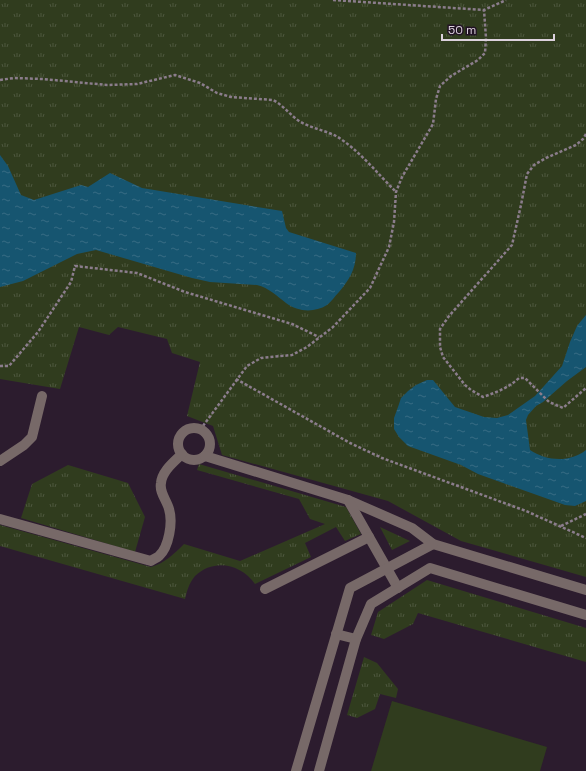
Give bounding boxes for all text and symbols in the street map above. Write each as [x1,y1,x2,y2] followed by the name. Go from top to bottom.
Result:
[442,16,554,42] scale bar
[448,22,476,38] text: 50 m

